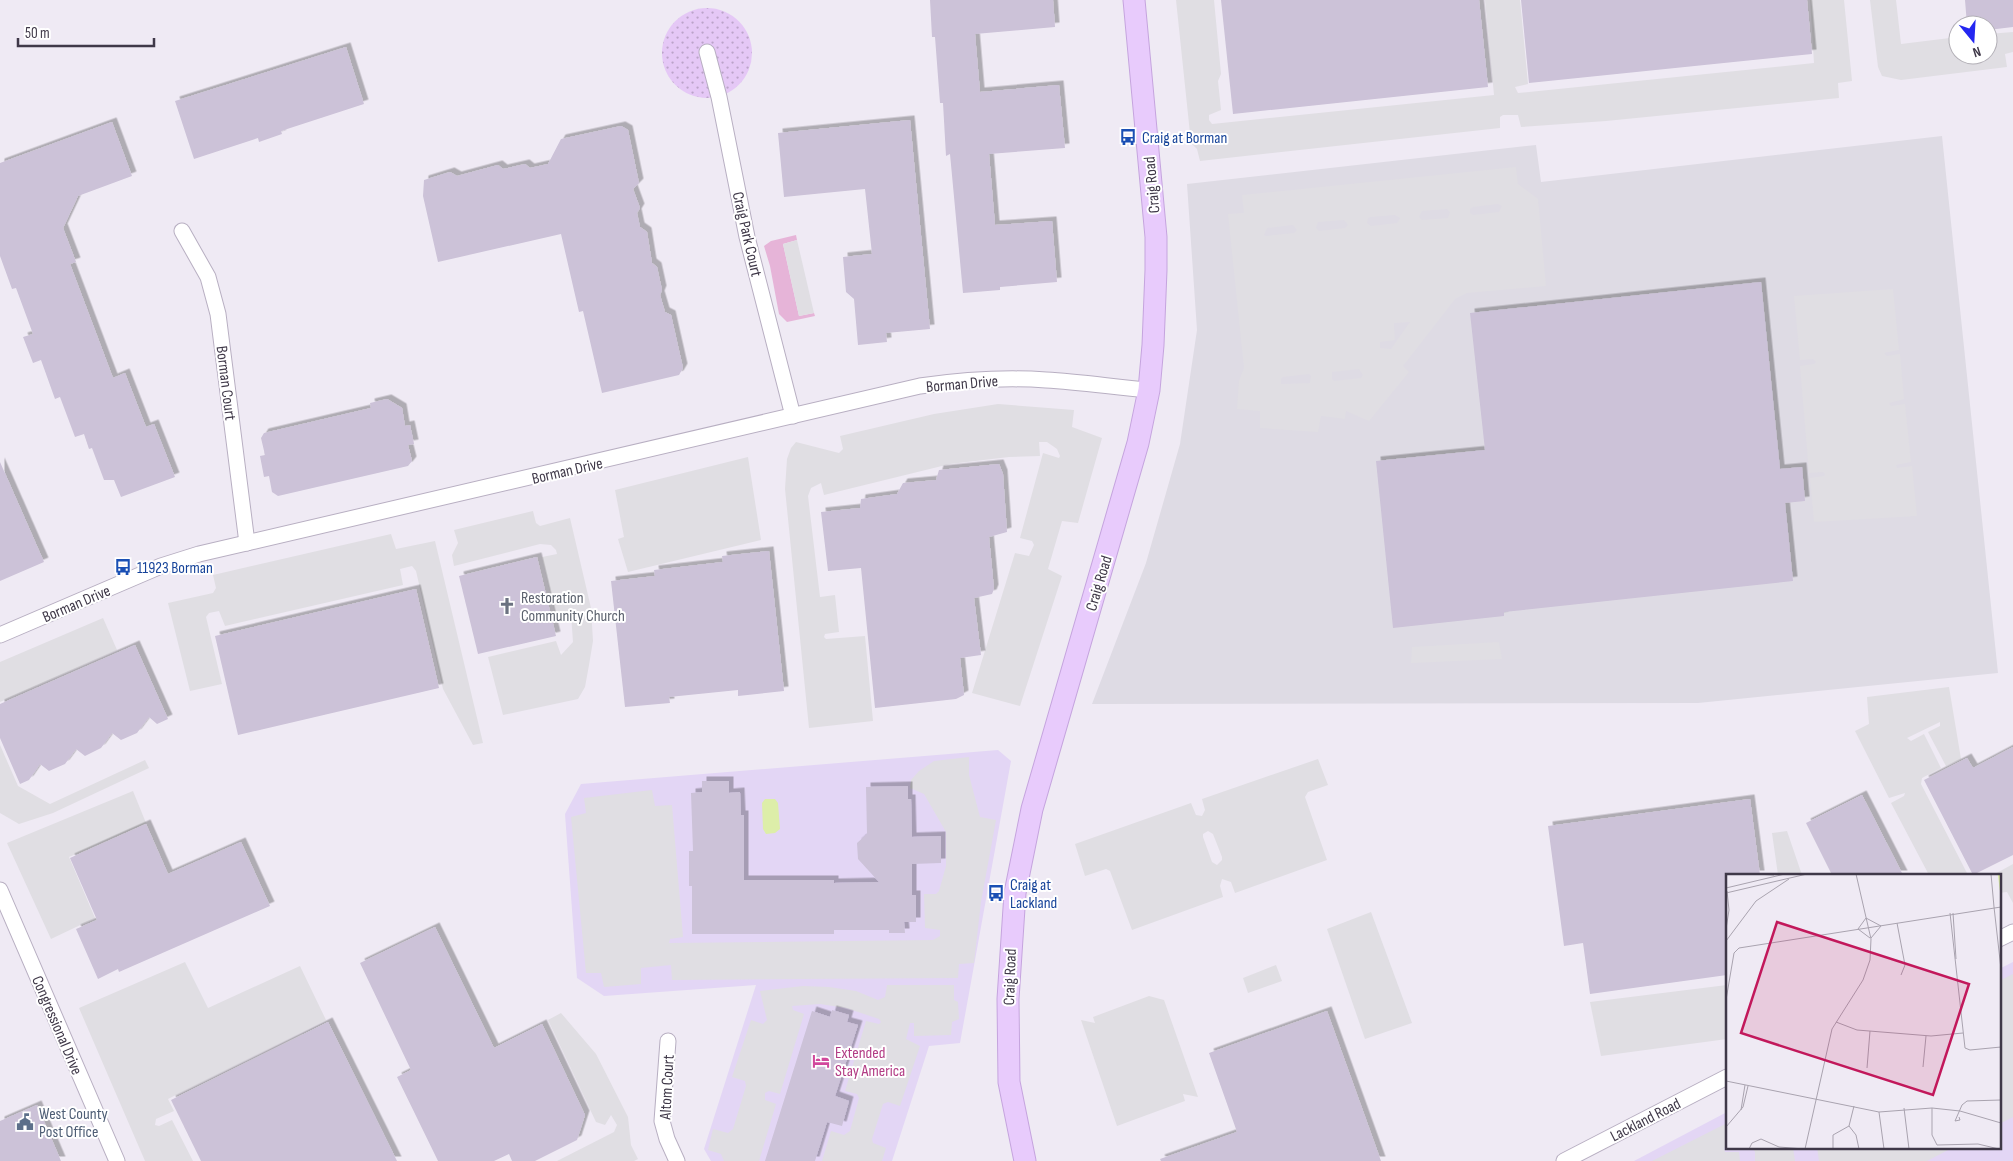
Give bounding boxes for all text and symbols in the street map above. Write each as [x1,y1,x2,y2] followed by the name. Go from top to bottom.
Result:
[18,15,154,47] scale bar
[1948,15,1998,65] north arrow
[25,24,50,43] text: 50 m
[1971,43,1983,61] text: N
[1118,127,1138,147] bus stop icon: Craig at Borman
[1142,129,1227,148] place label: Craig at Borman
[1141,156,1164,214] street label: Craig Road
[728,190,766,279] street label: Craig Park Court
[212,345,240,422] street label: Borman Court
[925,372,999,397] street label: Borman Drive
[530,454,605,489] street label: Borman Drive
[1082,554,1117,613] street label: Craig Road
[113,557,133,577] bus stop icon: 11923 Borman
[137,559,213,578] place label: 11923 Borman
[40,582,113,627] street label: Borman Drive
[521,589,625,626] place label: Restoration Community Church
[497,596,517,616] church icon: Restoration Community Church
[1726,874,2000,1148] inset map
[1010,876,1057,913] place label: Craig at Lackland
[986,883,1006,903] bus stop icon: Craig at Lackland
[1000,948,1021,1006] street label: Craig Road
[27,973,86,1078] street label: Congressional Drive
[835,1044,905,1081] place label: Extended Stay America
[811,1051,831,1071] hotel icon: Extended Stay America
[656,1054,679,1121] street label: Altom Court
[1607,1095,1684,1146] street label: Lackland Road
[39,1105,108,1142] place label: West County Post Office
[15,1112,35,1132] public building icon: West County Post Office

